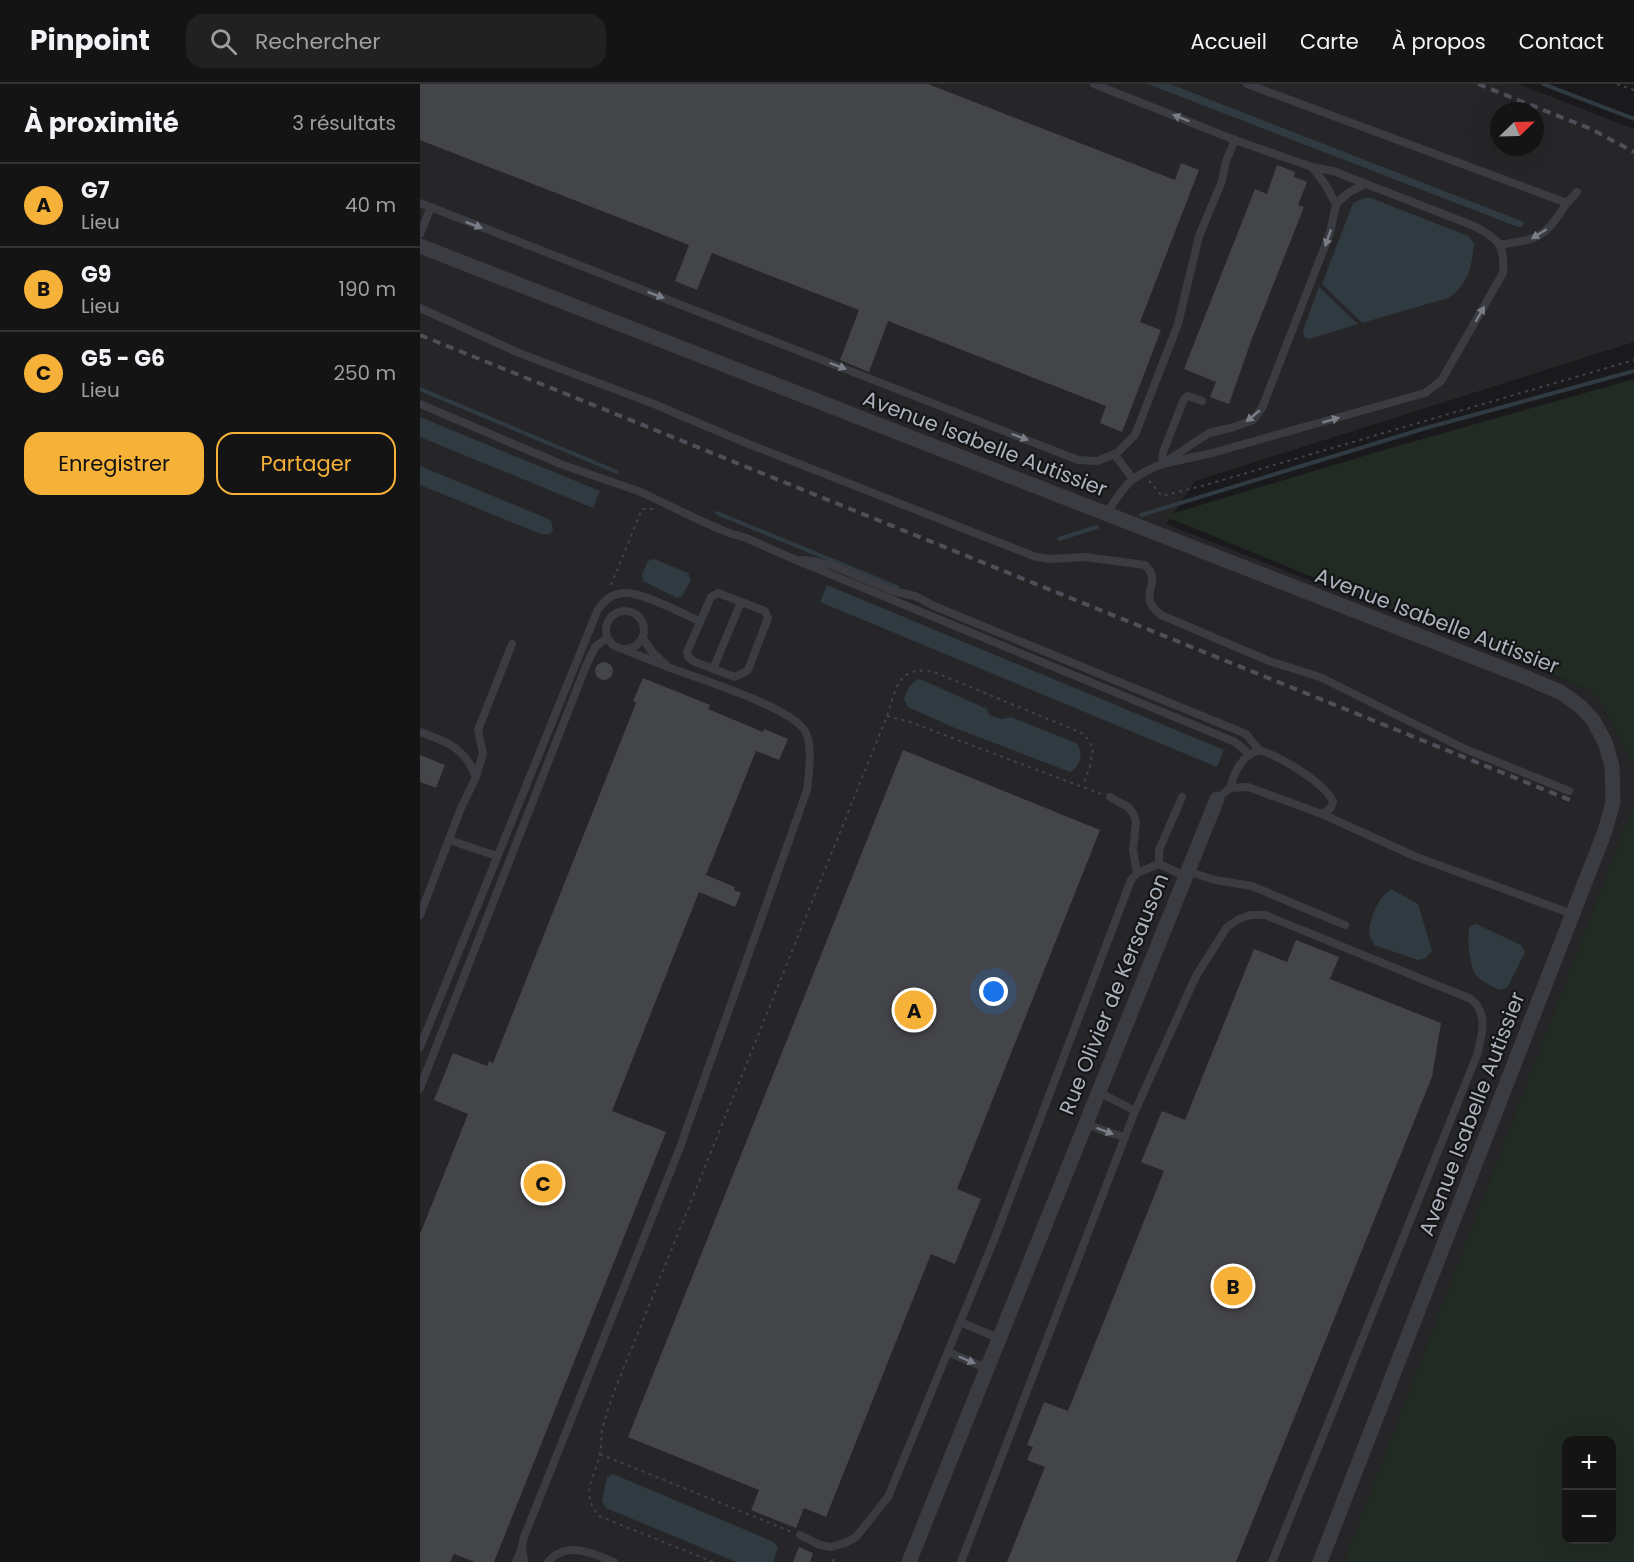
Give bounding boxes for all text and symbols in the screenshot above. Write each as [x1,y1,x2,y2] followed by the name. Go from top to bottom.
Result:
[186,14,606,68] search box
[30,21,150,60] text: Pinpoint
[207,25,240,58] icon: search
[255,26,381,57] text: Rechercher
[1190,27,1267,56] text: Accueil
[1300,27,1359,56] text: Carte
[1392,27,1486,56] text: À propos
[1519,27,1604,56] text: Contact
[1490,102,1544,156] north arrow
[24,105,179,141] text: À proximité
[292,109,396,137] text: 3 résultats
[1171,113,1189,123] one-way arrow
[81,175,110,206] text: G7
[36,191,51,219] text: A
[345,191,396,219] text: 40 m
[81,208,120,236] text: Lieu
[466,220,484,230] one-way arrow
[1322,229,1332,247] one-way arrow
[1531,229,1548,240] one-way arrow
[81,259,111,290] text: G9
[37,275,50,303] text: B
[339,275,396,303] text: 190 m
[647,291,665,301] one-way arrow
[81,292,120,320] text: Lieu
[1475,305,1485,322] one-way arrow
[81,343,165,374] text: G5 - G6
[36,359,51,387] text: C
[333,359,396,387] text: 250 m
[829,362,847,371] one-way arrow
[81,376,120,404] text: Lieu
[859,384,1112,504] street label: Avenue Isabelle Autissier
[1245,410,1261,423] one-way arrow
[1322,415,1340,424] one-way arrow
[24,432,204,495] button: Enregistrer
[216,432,396,495] button: Partager
[1011,432,1029,442] one-way arrow
[1311,561,1564,681] street label: Avenue Isabelle Autissier
[1052,869,1175,1119] street label: Rue Olivier de Kersauson
[979,977,1008,1006] your location
[1412,987,1532,1240] street label: Avenue Isabelle Autissier
[894,988,934,1032] pin: A
[1096,1126,1114,1136] one-way arrow
[524,1160,562,1206] pin: C
[1214,1264,1252,1308] pin: B
[958,1356,976,1365] one-way arrow
[1562,1436,1616,1544] map controls
[1562,1436,1616,1490] button: +
[1562,1490,1616,1544] button: −

